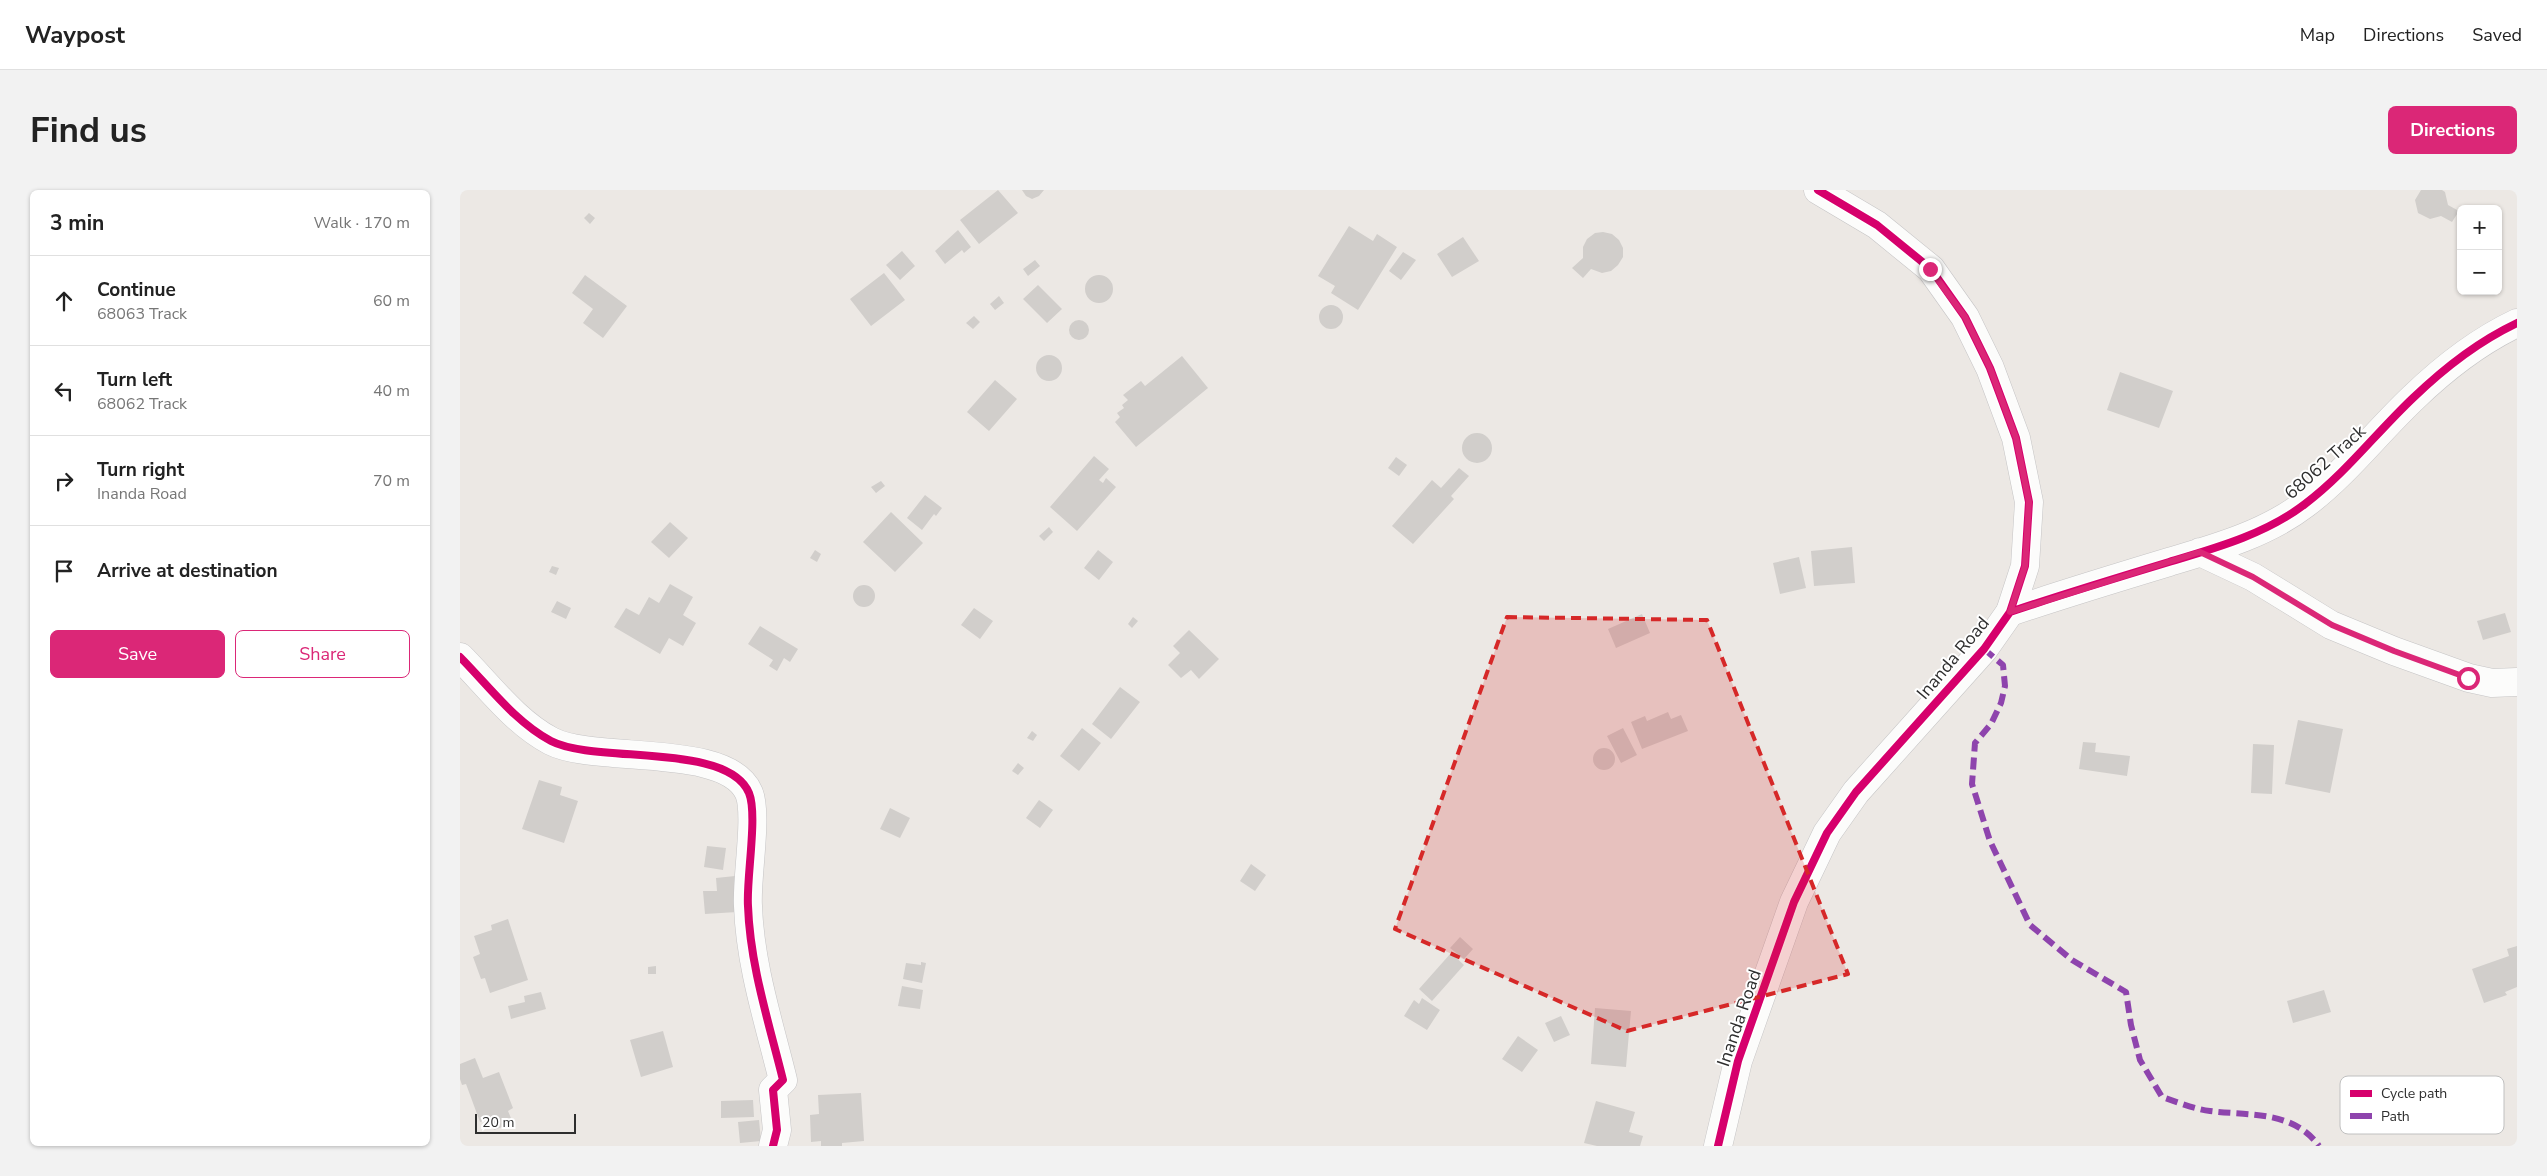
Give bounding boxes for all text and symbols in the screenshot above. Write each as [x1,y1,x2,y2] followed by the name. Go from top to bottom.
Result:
[25,19,125,51] text: Waypost
[2300,23,2335,47] text: Map
[2363,23,2444,47] text: Directions
[2472,23,2522,47] text: Saved
[2388,106,2517,154] button: Directions
[30,107,147,154] text: Find us
[2457,205,2502,295] map controls
[2457,205,2502,250] button: +
[50,209,104,237] text: 3 min
[314,212,410,234] text: Walk · 170 m
[2457,250,2502,295] button: −
[1919,258,1942,281] route end
[97,277,176,303] text: Continue
[50,287,78,315] icon: ahead
[373,290,410,312] text: 60 m
[97,303,187,325] text: 68063 Track
[97,367,172,393] text: Turn left
[50,377,78,405] icon: left
[373,380,410,402] text: 40 m
[97,393,187,415] text: 68062 Track
[2279,419,2371,505] street label: 68062 Track
[97,457,184,483] text: Turn right
[50,467,78,495] icon: right
[373,470,410,492] text: 70 m
[97,483,187,505] text: Inanda Road
[50,557,78,585] icon: arrive
[97,558,278,584] text: Arrive at destination
[1911,612,1995,704] street label: Inanda Road
[50,630,225,678] button: Save
[235,630,410,678] button: Share
[2457,667,2480,690] route start
[1711,966,1767,1070] street label: Inanda Road
[2340,1076,2504,1134] legend
[2381,1084,2447,1103] text: Cycle path
[2381,1107,2410,1126] text: Path
[475,1111,576,1134] scale bar
[482,1113,514,1132] text: 20 m

